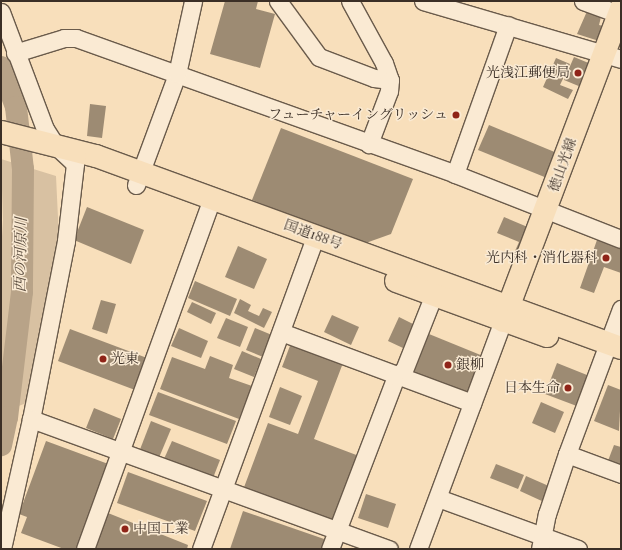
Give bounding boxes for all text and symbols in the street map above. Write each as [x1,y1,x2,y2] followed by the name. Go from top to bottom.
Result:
[486,65,570,81] place label: 光浅江郵便局
[573,68,583,78] marker: 光浅江郵便局
[266,107,448,123] place label: フューチャーイングリッシュ
[451,110,461,120] marker: フューチャーイングリッシュ
[546,136,580,194] street label: 徳山光線
[11,217,31,293] water label: 西の河原川
[281,217,345,253] street label: 国道188号
[486,250,598,266] place label: 光内科・消化器科
[601,253,611,263] marker: 光内科・消化器科
[111,351,139,367] place label: 光東
[98,354,108,364] marker: 光東
[456,357,484,373] place label: 銀柳
[443,360,453,370] marker: 銀柳
[504,380,560,396] place label: 日本生命
[563,383,573,393] marker: 日本生命
[133,521,189,537] place label: 中国工業
[120,524,130,534] marker: 中国工業

